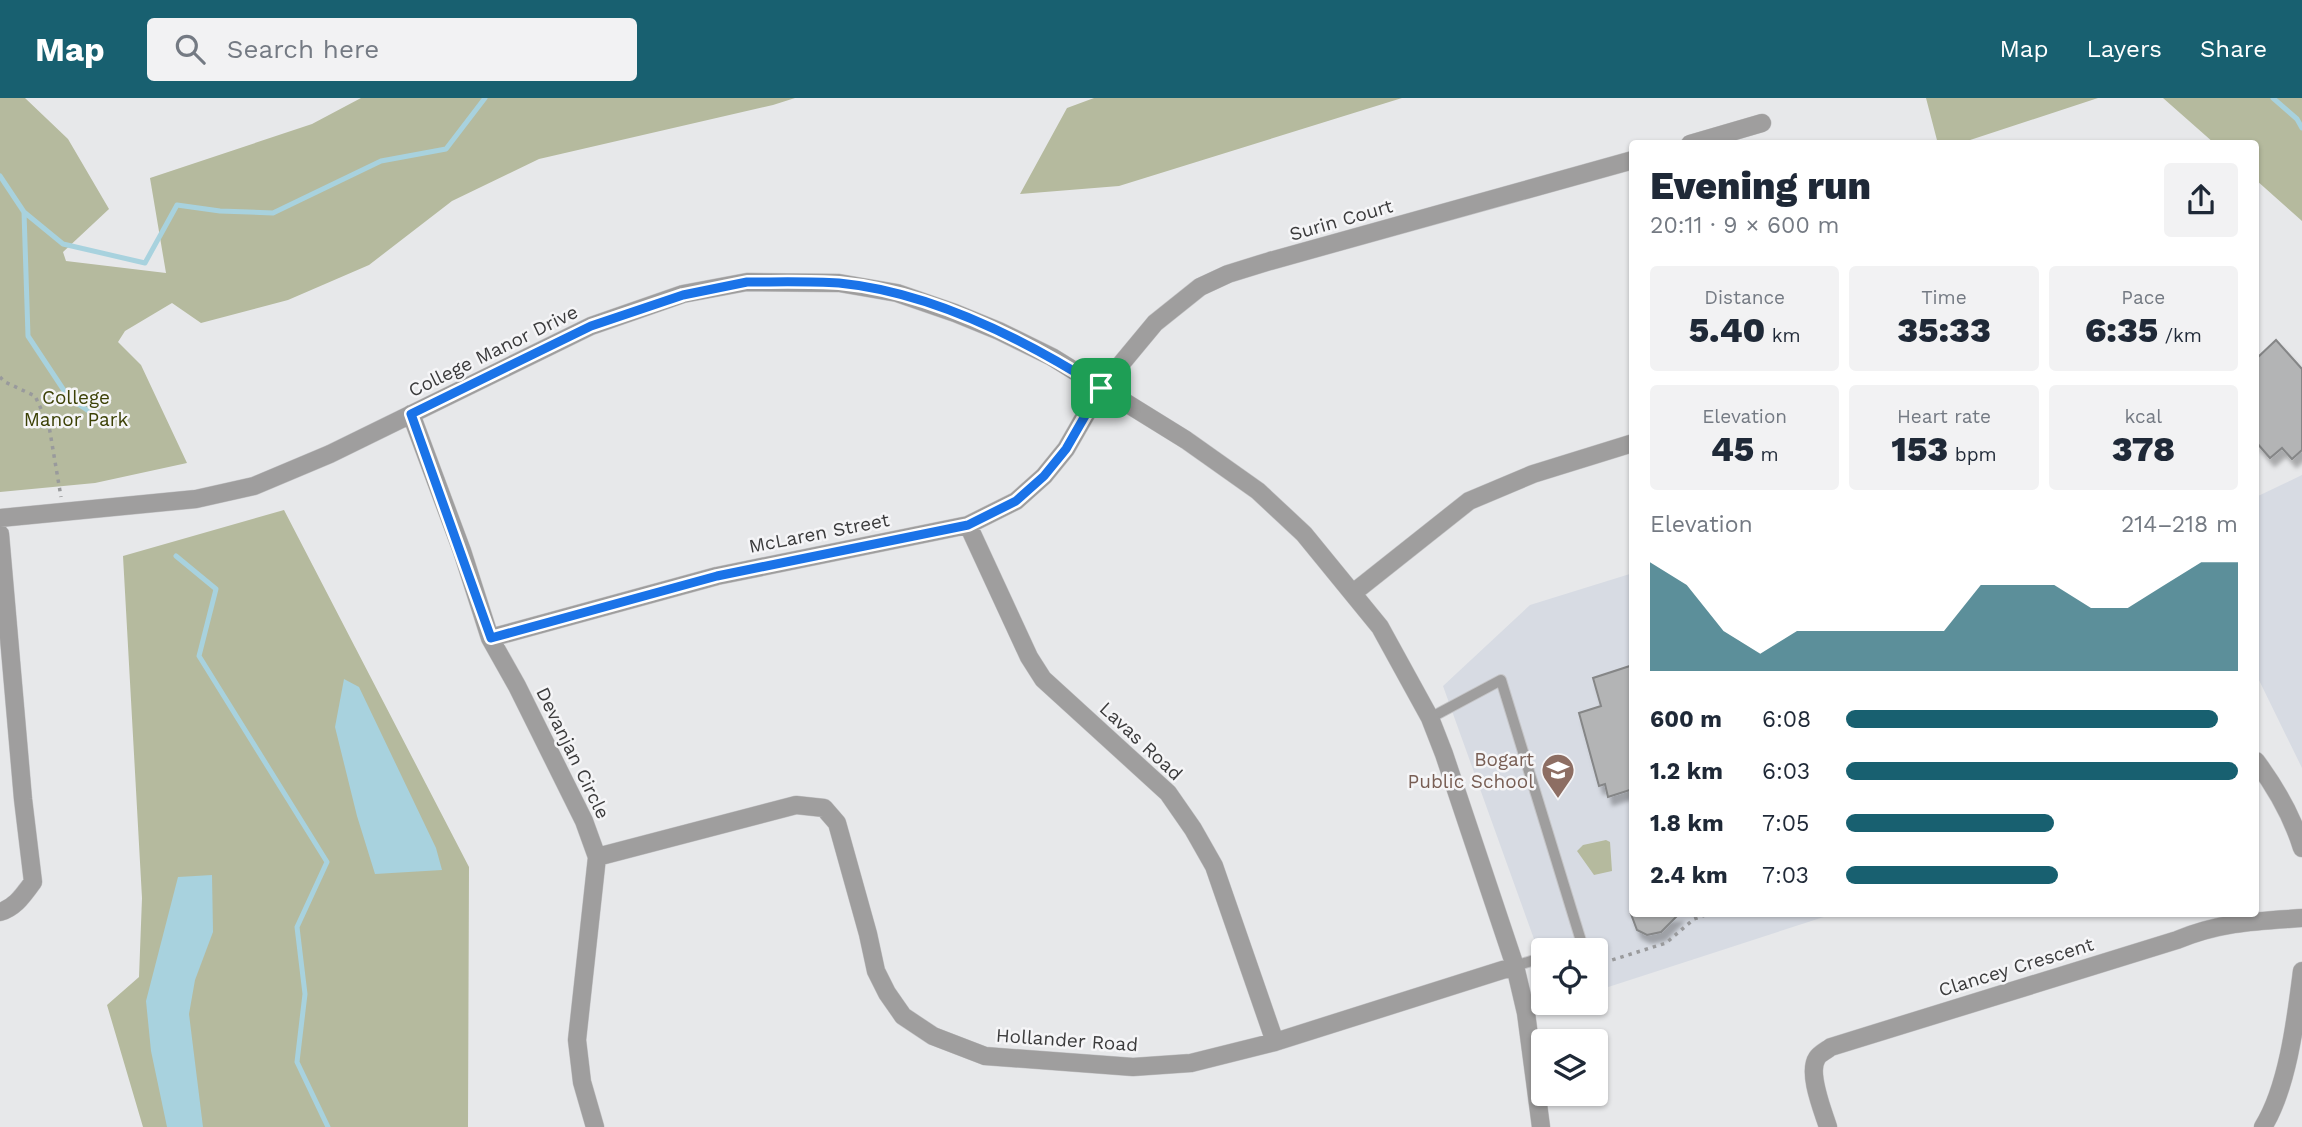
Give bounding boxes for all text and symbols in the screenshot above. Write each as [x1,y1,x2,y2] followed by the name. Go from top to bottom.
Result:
[147,18,637,81] search box
[35,30,105,69] text: Map
[171,30,209,68] icon: search
[227,34,379,64] text: Search here
[2000,35,2048,63] text: Map
[2086,35,2162,63] text: Layers
[2200,35,2267,63] text: Share
[2164,163,2238,237] button: share
[1650,164,1871,208] text: Evening run
[1287,194,1395,246] street label: Surin Court
[1650,212,1839,239] text: 20:11 · 9 × 600 m
[1704,286,1785,309] text: Distance
[1921,286,1967,309] text: Time
[2121,286,2165,309] text: Pace
[405,300,581,402] street label: College Manor Drive
[1689,309,1765,351] text: 5.40
[1897,309,1991,351] text: 35:33
[2085,309,2158,351] text: 6:35
[1765,324,1801,347] text: km
[2158,324,2202,347] text: /km
[1071,358,1131,418] pin
[1082,369,1120,407] icon: arrive
[24,386,129,431] park label: College Manor Park
[1702,405,1787,428] text: Elevation
[1897,405,1991,428] text: Heart rate
[2125,405,2162,428] text: kcal
[1711,428,1754,470] text: 45
[1891,428,1948,470] text: 153
[2112,428,2175,470] text: 378
[1754,443,1779,466] text: m
[1948,443,1997,466] text: bpm
[747,508,891,558] street label: McLaren Street
[1650,511,1753,538] text: Elevation
[2121,511,2238,538] text: 214–218 m
[531,683,615,823] street label: Devanjan Circle
[1095,697,1187,785] street label: Lavas Road
[1650,706,1722,733] text: 600 m
[1762,706,1811,733] text: 6:08
[1408,748,1534,793] place label: Bogart Public School
[1539,751,1577,800] school or university icon: Bogart Public School
[1650,758,1723,785] text: 1.2 km
[1762,758,1810,785] text: 6:03
[1650,810,1724,837] text: 1.8 km
[1762,810,1809,837] text: 7:05
[1650,862,1728,889] text: 2.4 km
[1762,862,1809,889] text: 7:03
[1936,932,2096,1002] street label: Clancey Crescent
[1531,938,1608,1106] map controls
[1531,938,1608,1015] button: locate
[995,1024,1139,1056] street label: Hollander Road
[1531,1029,1608,1106] button: layers

